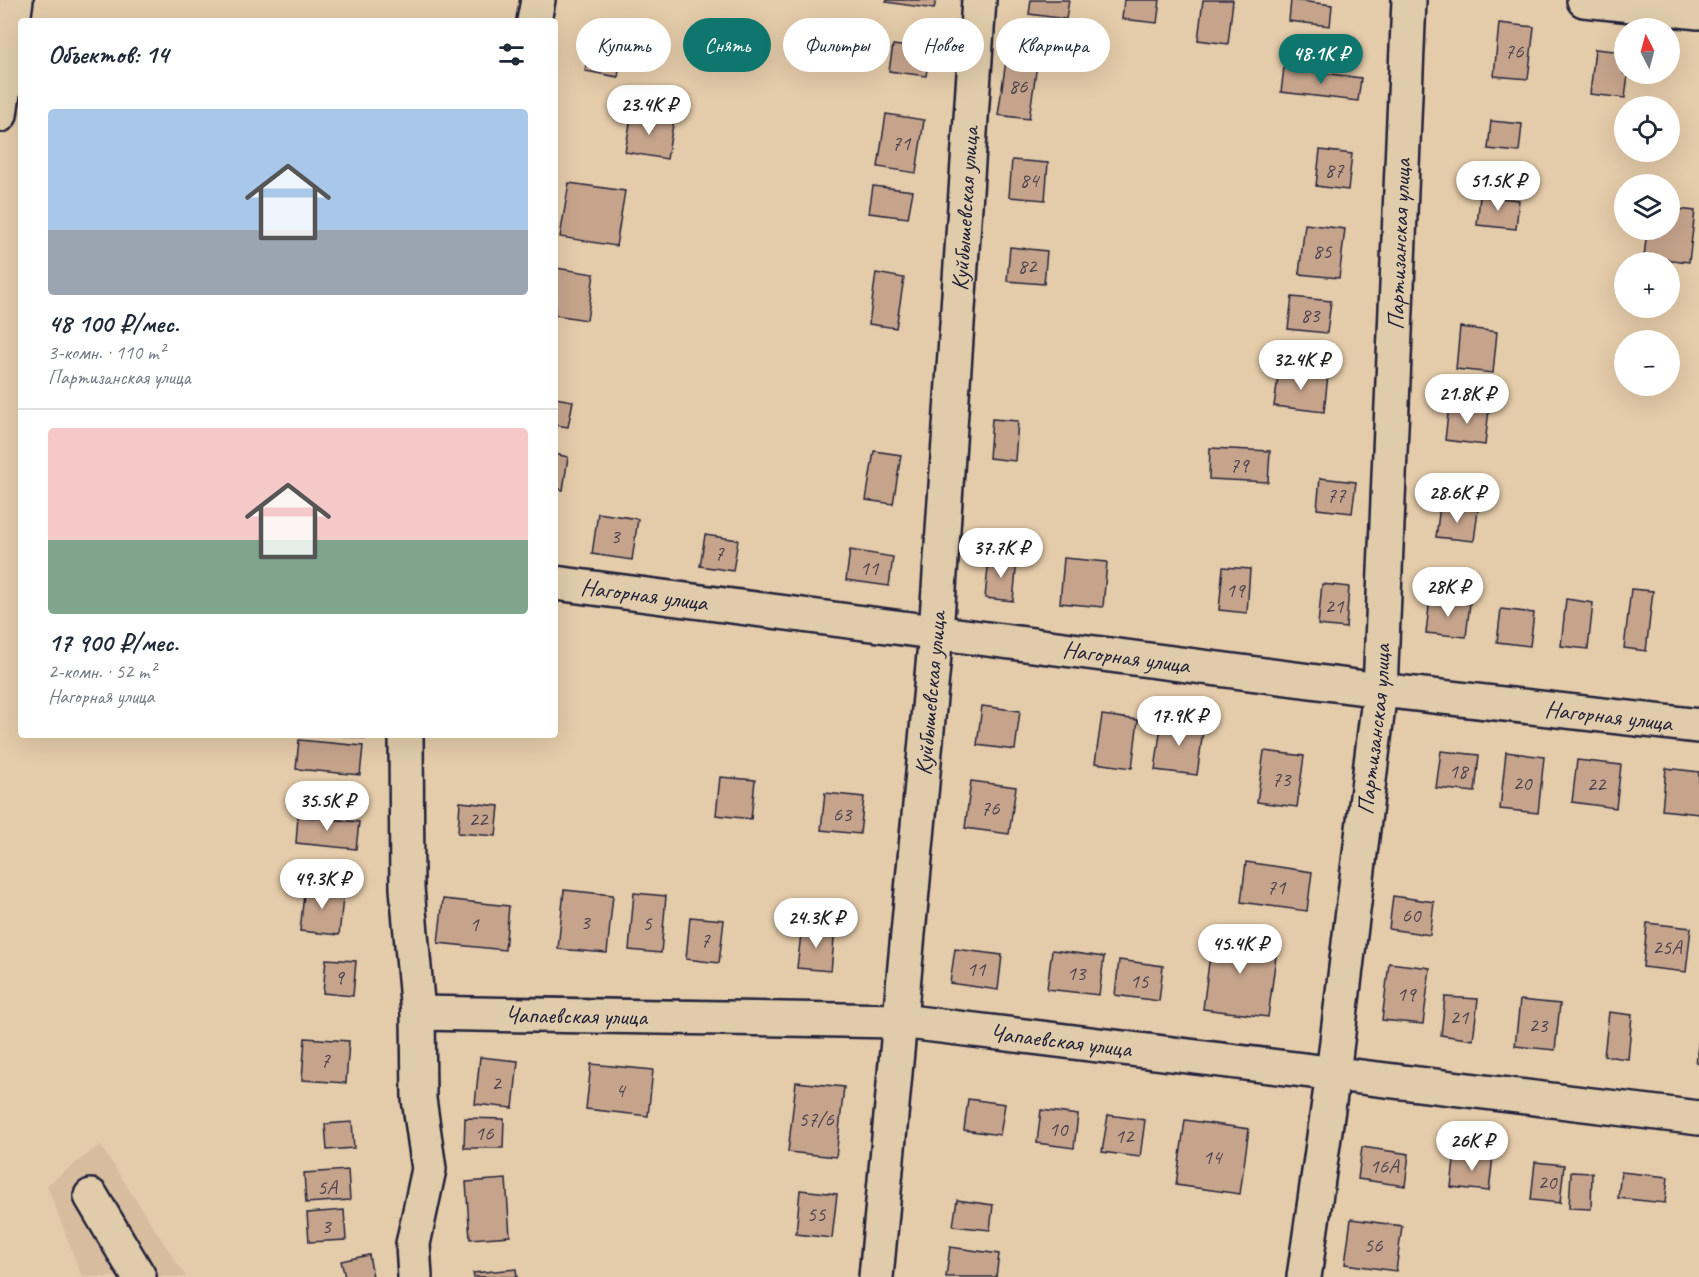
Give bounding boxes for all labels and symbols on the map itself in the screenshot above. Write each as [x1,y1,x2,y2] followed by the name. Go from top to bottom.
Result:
[1614,18,1680,84] north arrow
[1266,34,1376,85] pin: 48.1K ₽
[1505,38,1524,64] house number: 76
[1009,73,1028,99] house number: 86
[594,85,704,136] pin: 23.4K ₽
[944,124,985,292] street label: Куйбышевская улица
[892,130,912,156] house number: 71
[1325,157,1345,183] house number: 87
[1380,157,1417,331] street label: Партизанская улица
[1443,161,1553,212] pin: 51.5K ₽
[1020,167,1041,193] house number: 84
[1313,238,1333,264] house number: 85
[1018,253,1038,279] house number: 82
[1301,302,1321,328] house number: 83
[1246,340,1356,391] pin: 32.4K ₽
[1412,374,1522,425] pin: 21.8K ₽
[1230,452,1250,478] house number: 79
[1402,473,1512,524] pin: 28.6K ₽
[1327,482,1347,508] house number: 77
[610,523,621,549] house number: 3
[946,528,1056,579] pin: 37.7K ₽
[714,540,725,566] house number: 7
[860,555,880,581] house number: 11
[1406,567,1490,618] pin: 28K ₽
[579,571,711,618] street label: Нагорная улица
[1226,577,1246,603] house number: 19
[1325,593,1345,619] house number: 21
[908,609,953,777] street label: Куйбышевская улица
[1061,634,1193,680] street label: Нагорная улица
[1350,642,1397,816] street label: Партизанская улица
[1544,694,1675,738] street label: Нагорная улица
[1124,696,1234,747] pin: 17.9K ₽
[1449,758,1470,784] house number: 18
[1272,766,1292,792] house number: 73
[1513,770,1533,796] house number: 20
[1587,771,1607,797] house number: 22
[272,781,382,832] pin: 35.5K ₽
[981,795,1000,821] house number: 76
[833,801,853,827] house number: 63
[469,806,489,832] house number: 22
[267,859,377,910] pin: 49.3K ₽
[1267,874,1287,900] house number: 71
[761,898,871,949] pin: 24.3K ₽
[1402,902,1422,928] house number: 60
[580,909,591,935] house number: 3
[642,910,653,936] house number: 5
[469,911,480,937] house number: 1
[1185,924,1295,975] pin: 45.4K ₽
[700,927,711,953] house number: 7
[1652,934,1683,960] house number: 25А
[967,956,987,982] house number: 11
[1067,960,1087,986] house number: 13
[334,964,345,990] house number: 9
[1130,968,1150,994] house number: 15
[1397,981,1417,1007] house number: 19
[505,999,649,1032] street label: Чапаевская улица
[1450,1004,1470,1030] house number: 21
[1529,1012,1549,1038] house number: 23
[989,1017,1134,1064] street label: Чапаевская улица
[320,1047,331,1073] house number: 7
[491,1070,502,1096] house number: 2
[615,1077,627,1103] house number: 4
[798,1106,834,1132] house number: 57/6
[1049,1116,1069,1142] house number: 10
[475,1120,494,1146] house number: 16
[1430,1121,1514,1172] pin: 26K ₽
[1115,1123,1135,1149] house number: 12
[1203,1144,1224,1170] house number: 14
[1369,1153,1400,1179] house number: 16А
[1538,1169,1558,1195] house number: 20
[317,1174,338,1200] house number: 5А
[807,1201,827,1227] house number: 55
[321,1213,332,1239] house number: 3
[1364,1232,1383,1258] house number: 56

